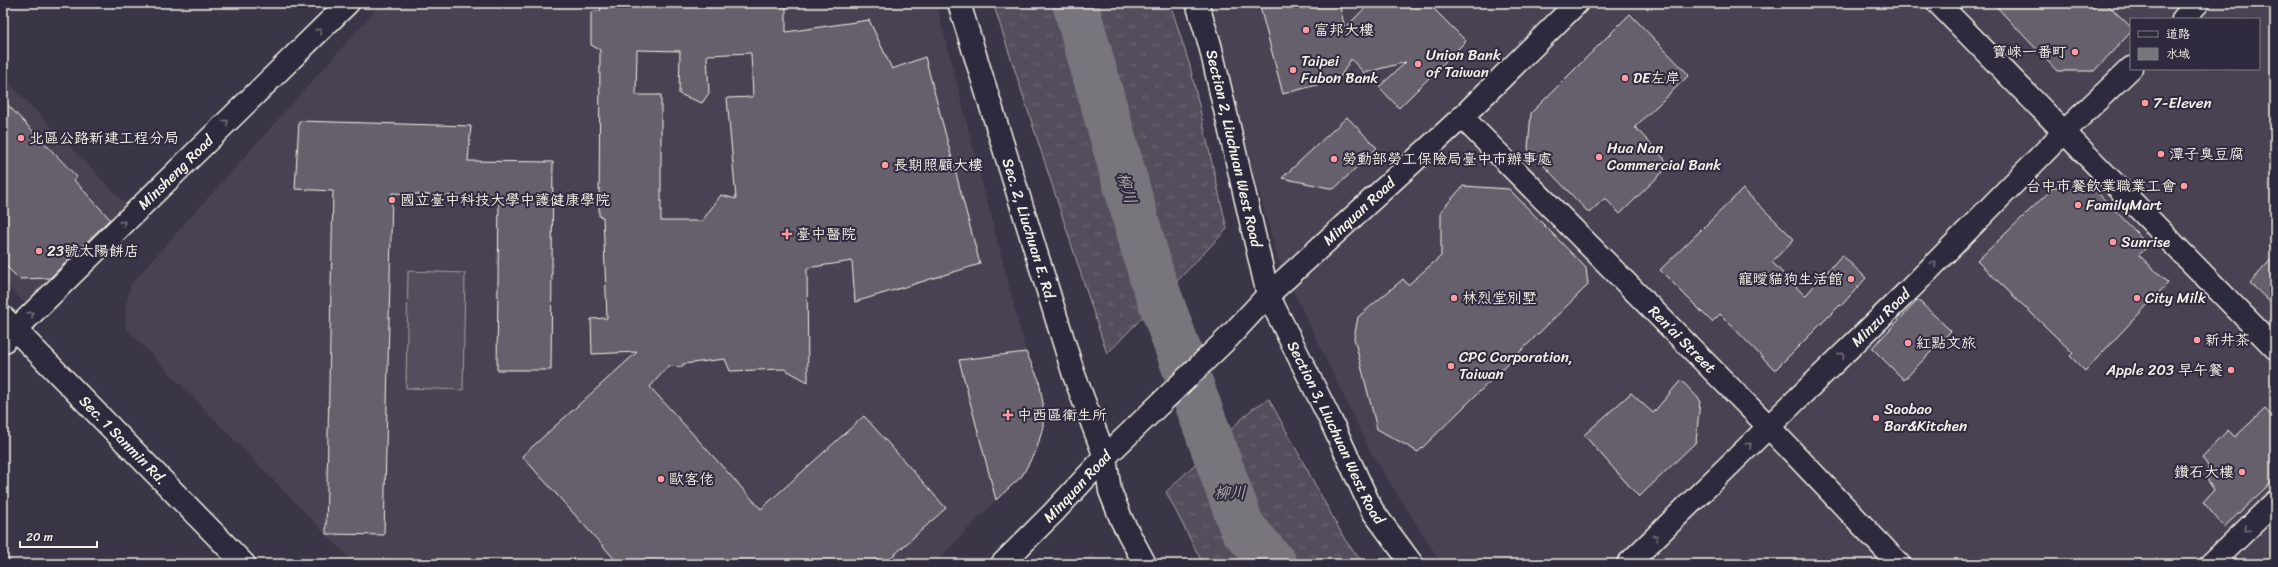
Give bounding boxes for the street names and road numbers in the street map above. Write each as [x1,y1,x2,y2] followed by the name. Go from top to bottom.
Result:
[1198,47,1270,251] street label: Section 2, Liuchuan West Road
[131,128,221,216] street label: Minsheng Road
[995,155,1064,306] street label: Sec. 2, Liuchuan E. Rd.
[1317,170,1402,252] street label: Minquan Road
[1845,281,1918,353] street label: Minzu Road
[1642,299,1723,380] street label: Ren’ai Street
[1280,336,1392,531] street label: Section 3, Liuchuan West Road
[73,389,174,491] street label: Sec. 1 Sanmin Rd.
[1037,443,1119,529] street label: Minquan Road

